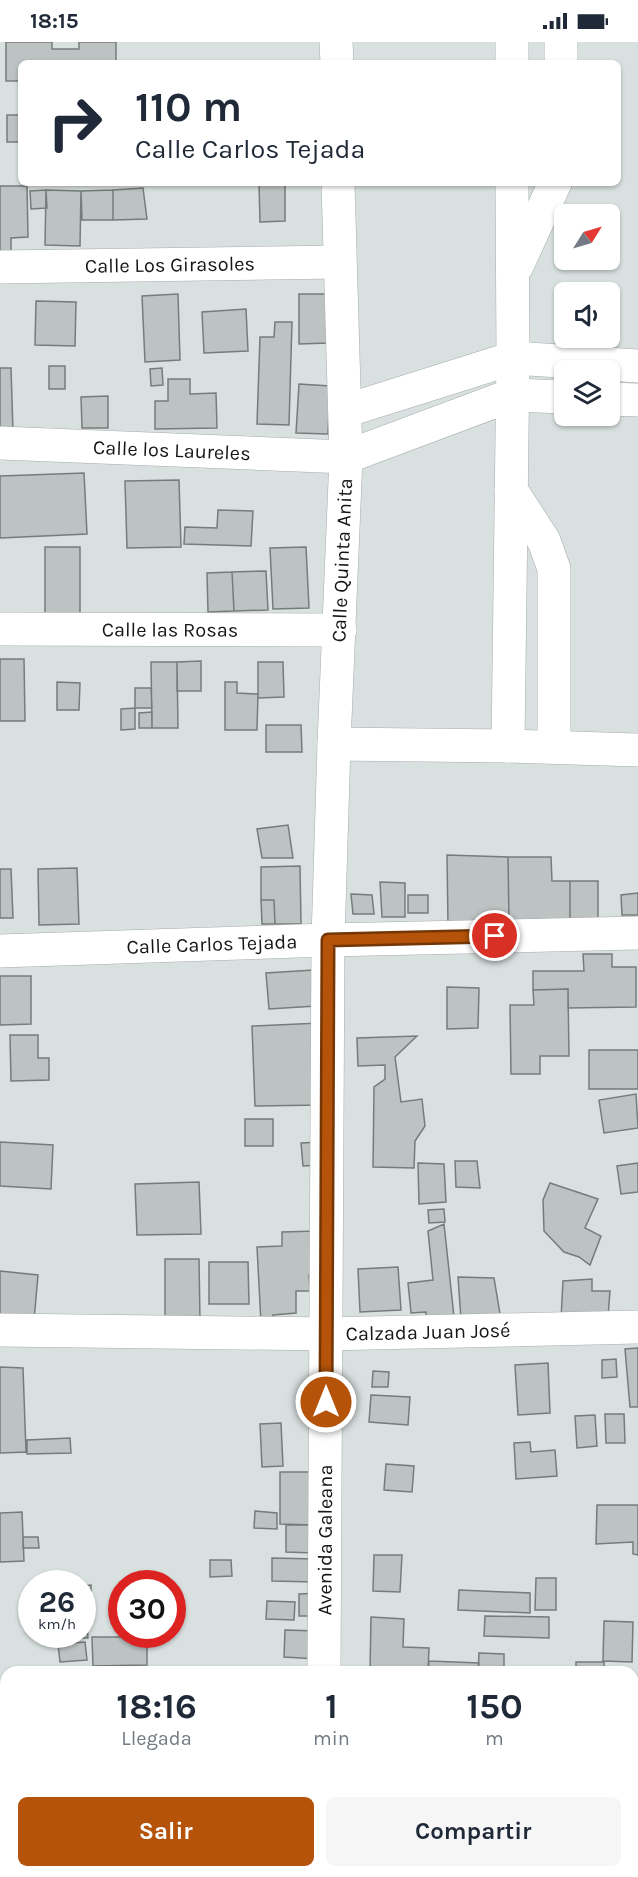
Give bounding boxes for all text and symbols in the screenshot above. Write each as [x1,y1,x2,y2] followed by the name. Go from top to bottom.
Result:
[30,8,79,34] text: 18:15
[135,82,242,132] text: 110 m
[36,84,114,162] icon: right
[135,133,365,165] text: Calle Carlos Tejada
[554,204,620,270] north arrow
[554,204,620,426] map controls
[85,252,255,278] street label: Calle Los Girasoles
[554,282,620,348] button: sound
[554,360,620,426] button: layers
[93,436,251,465] street label: Calle los Laureles
[327,478,357,643] street label: Calle Quinta Anita
[102,618,238,642] street label: Calle las Rosas
[469,910,520,961] pin
[478,919,511,952] icon: arrive
[126,930,298,959] street label: Calle Carlos Tejada
[345,1319,511,1346] street label: Calzada Juan José
[294,1370,358,1434] position arrow
[313,1464,337,1616] street label: Avenida Galeana
[108,1570,186,1648] speed limit sign: 30
[39,1584,75,1620] text: 26
[38,1615,76,1633] text: km/h
[116,1685,197,1727] text: 18:16
[325,1685,338,1727] text: 1
[466,1685,523,1727] text: 150
[121,1727,192,1750] text: Llegada
[313,1727,350,1750] text: min
[485,1727,504,1750] text: m
[18,1797,314,1866] button: Salir
[326,1797,621,1866] button: Compartir

